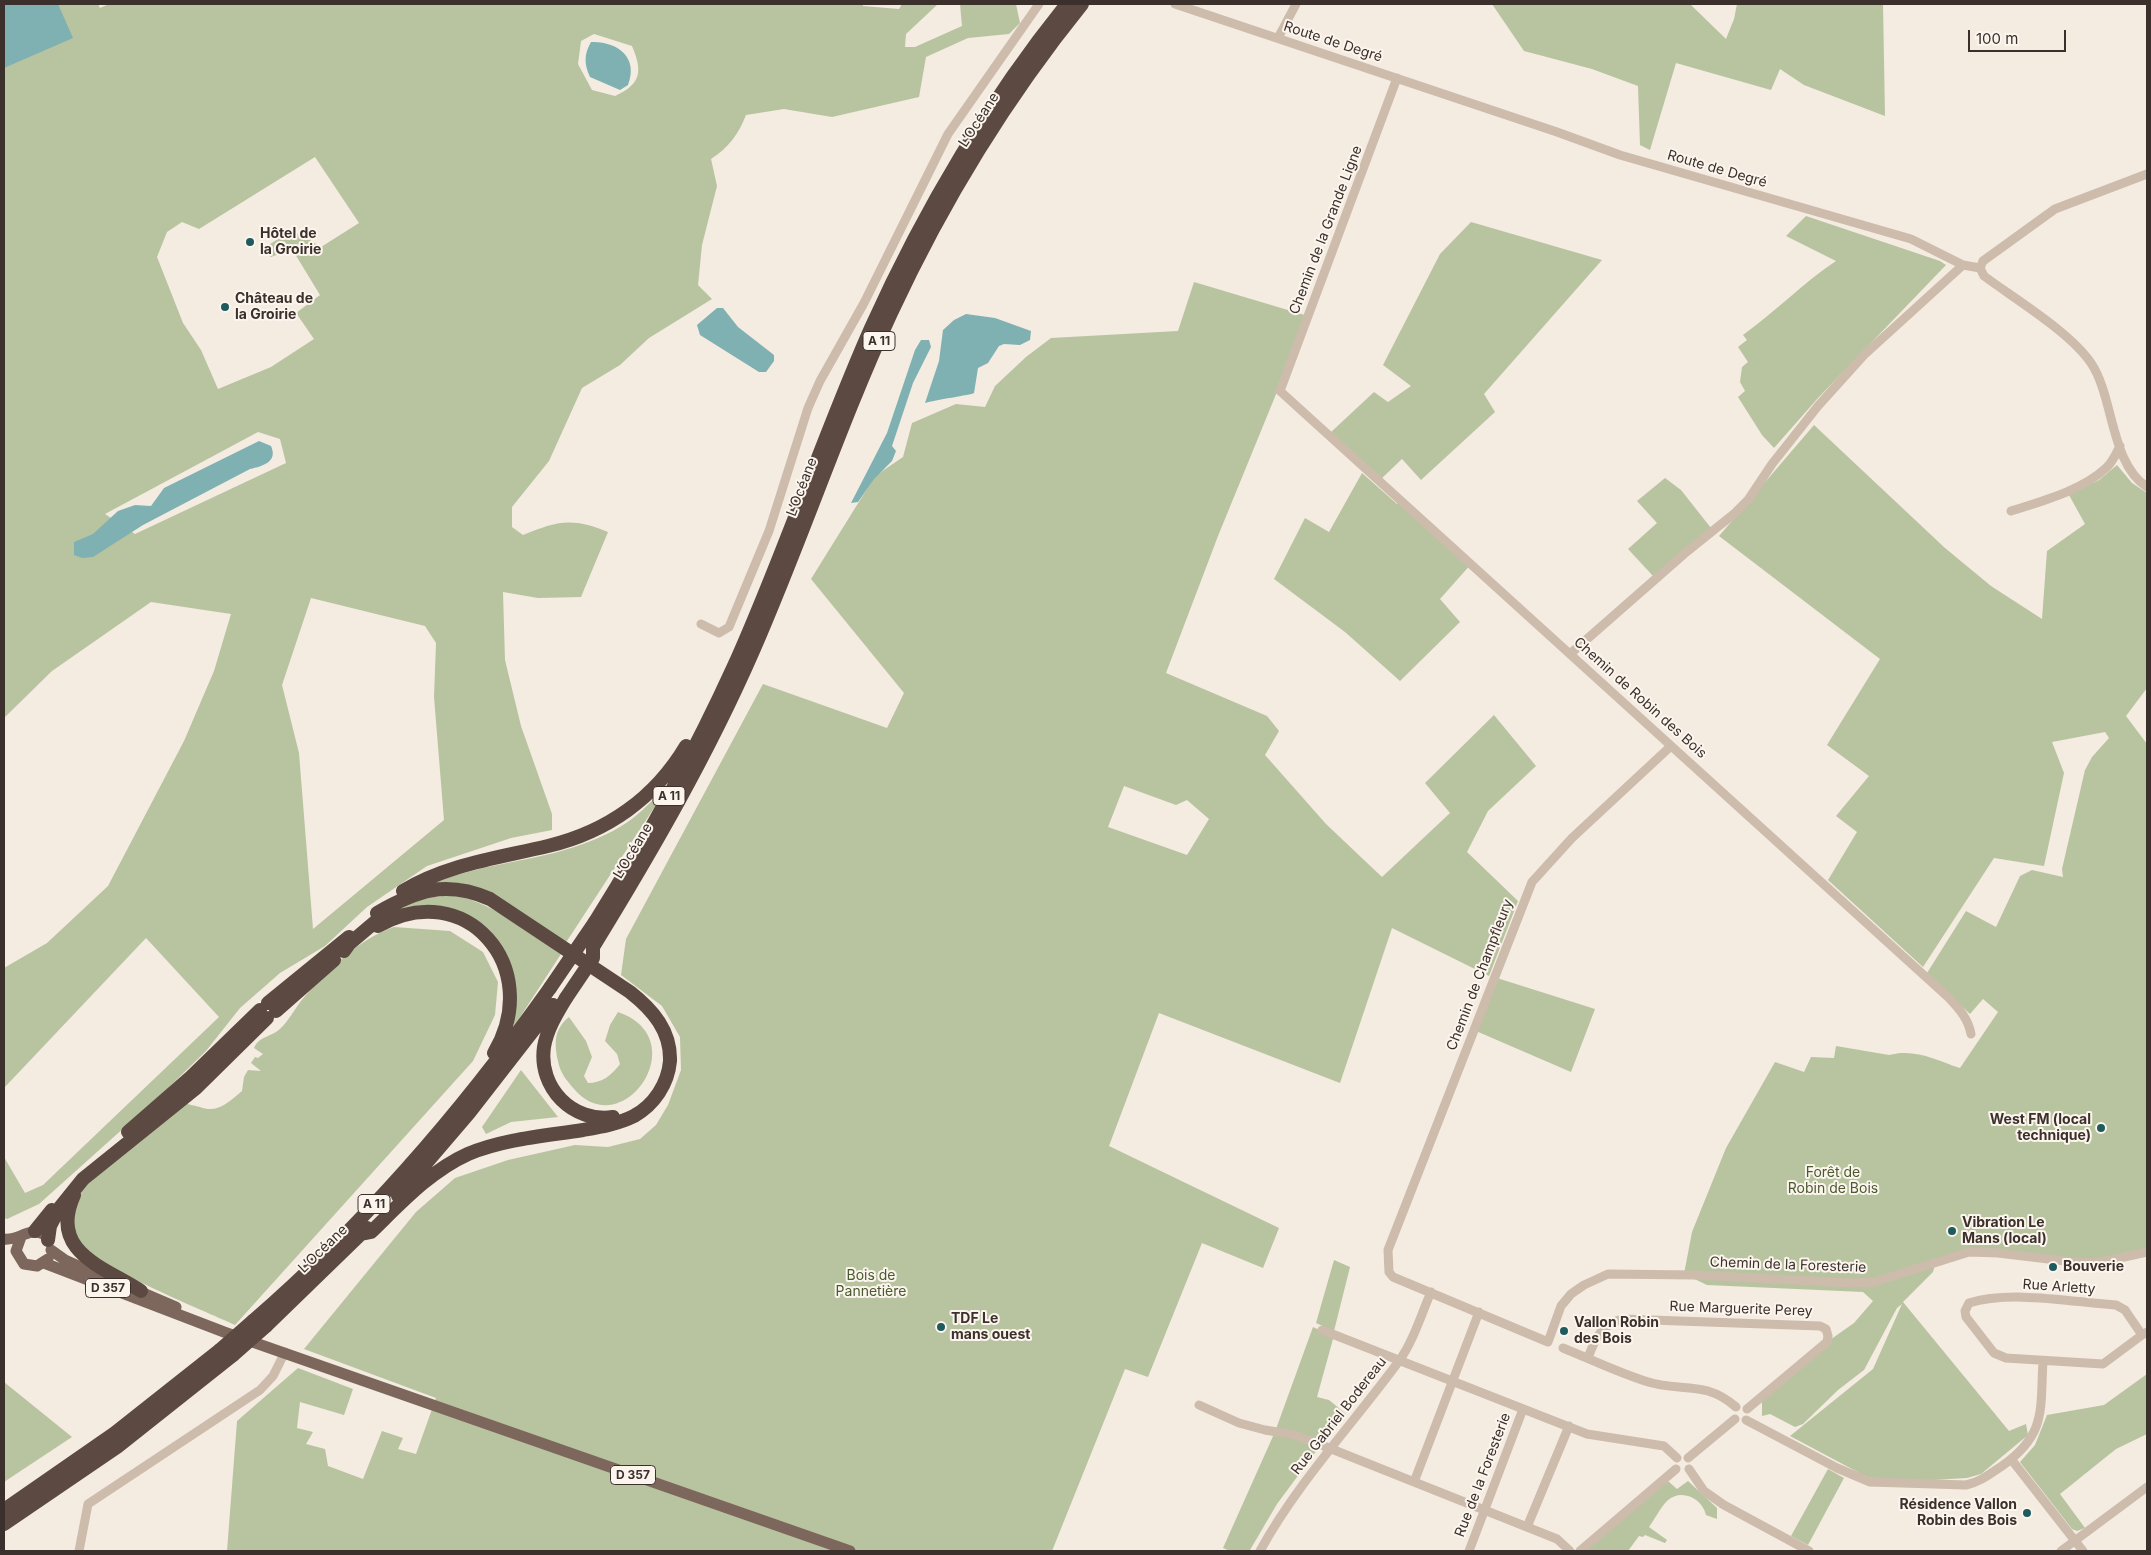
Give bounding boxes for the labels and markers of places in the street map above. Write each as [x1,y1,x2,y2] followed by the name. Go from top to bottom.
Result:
[260,226,321,258] place label: Hôtel de la Groirie
[244,236,256,248] marker: Hôtel de la Groirie
[235,291,313,324] place label: Château de la Groirie
[219,301,231,313] marker: Château de la Groirie
[1990,1112,2091,1144] place label: West FM (local technique)
[2095,1122,2107,1134] marker: West FM (local technique)
[1962,1215,2047,1248] place label: Vibration Le Mans (local)
[1946,1225,1958,1237] marker: Vibration Le Mans (local)
[2063,1259,2124,1275] place label: Bouverie
[2047,1261,2059,1273] marker: Bouverie
[951,1311,1030,1344] place label: TDF Le mans ouest
[1574,1315,1659,1348] place label: Vallon Robin des Bois
[935,1321,947,1333] marker: TDF Le mans ouest
[1558,1325,1570,1337] marker: Vallon Robin des Bois
[1900,1497,2017,1530] place label: Résidence Vallon Robin des Bois
[2021,1507,2033,1519] marker: Résidence Vallon Robin des Bois

